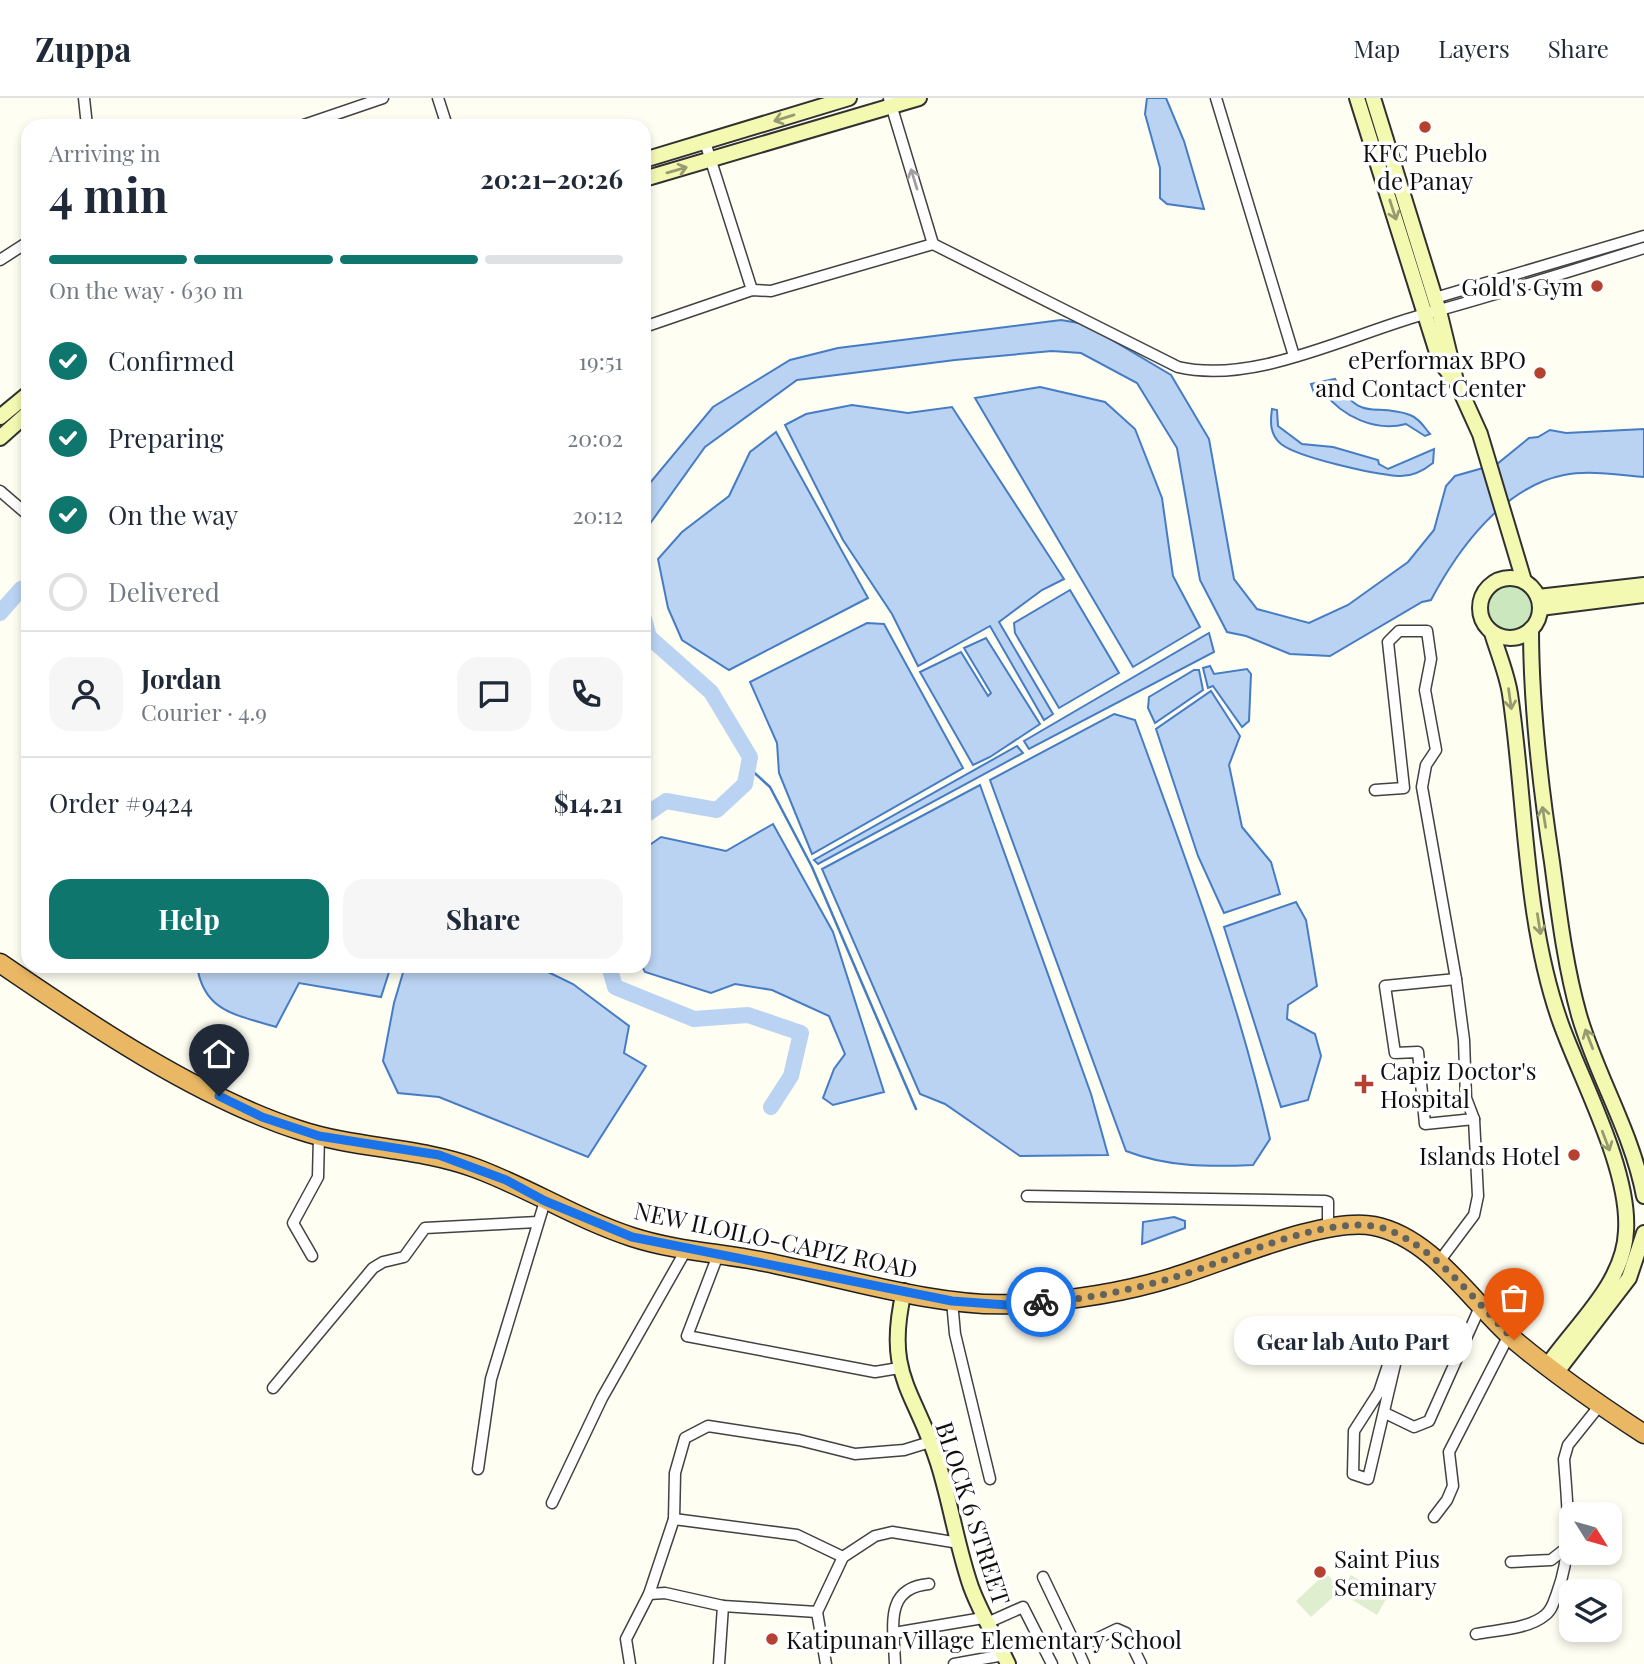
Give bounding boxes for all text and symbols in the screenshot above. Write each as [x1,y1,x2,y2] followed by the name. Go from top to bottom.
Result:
[35,26,131,70] text: Zuppa
[1354,32,1400,64] text: Map
[1438,32,1510,64] text: Layers
[1548,32,1609,64] text: Share
[773,112,795,125] one-way arrow
[1417,119,1433,135] marker: KFC Pueblo de Panay
[1363,136,1487,196] place label: KFC Pueblo de Panay
[49,137,161,168] text: Arriving in
[480,161,623,196] text: 20:21–20:26
[49,163,168,225] text: 4 min
[665,163,688,176] one-way arrow
[906,168,919,190] one-way arrow
[1387,198,1400,220] one-way arrow
[1461,270,1583,302] place label: Gold's Gym
[49,274,243,305] text: On the way · 630 m
[1589,278,1605,294] marker: Gold's Gym
[49,342,87,380] icon: check
[108,343,235,378] text: Confirmed
[1315,343,1526,403] place label: ePerformax BPO and Contact Center
[579,345,623,376] text: 19:51
[1532,365,1548,381] marker: ePerformax BPO and Contact Center
[49,419,87,457] icon: check
[108,420,224,455] text: Preparing
[567,422,623,453] text: 20:02
[49,496,87,534] icon: check
[108,497,238,532] text: On the way
[573,499,623,530] text: 20:12
[108,574,220,609] text: Delivered
[49,657,123,731] button: person
[457,657,531,731] button: chat
[549,657,623,731] button: phone
[141,661,221,696] text: Jordan
[1504,687,1517,709] one-way arrow
[141,696,267,727] text: Courier · 4.9
[49,785,193,820] text: Order #9424
[554,785,623,820] text: $14.21
[1537,806,1550,829] one-way arrow
[49,879,329,959] button: Help
[343,879,623,959] button: Share
[1532,912,1545,935] one-way arrow
[189,1024,249,1096] pin
[1581,1029,1594,1051] one-way arrow
[200,1035,238,1073] icon: home
[1380,1054,1537,1114] place label: Capiz Doctor's Hospital
[1354,1074,1374,1094] marker: Capiz Doctor's Hospital
[1601,1129,1613,1151] one-way arrow
[1419,1139,1560,1171] place label: Islands Hotel
[1566,1147,1582,1163] marker: Islands Hotel
[631,1193,921,1285] street label: NEW ILOILO-CAPIZ ROAD
[1006,1267,1076,1337] courier
[1484,1268,1544,1340] pin
[1495,1279,1533,1317] icon: bag
[1022,1283,1060,1321] icon: bike
[1234,1316,1472,1364] callout: Gear lab Auto Part
[1257,1325,1449,1356] text: Gear lab Auto Part
[929,1417,1019,1609] street label: BLOCK 6 STREET
[1559,1502,1622,1564] north arrow
[1559,1502,1622,1642] map controls
[1334,1542,1440,1602] place label: Saint Pius Seminary
[1312,1564,1328,1580] marker: Saint Pius Seminary
[1559,1579,1622,1642] button: layers
[786,1623,1182,1655] place label: Katipunan Village Elementary School
[764,1631,780,1647] marker: Katipunan Village Elementary School

